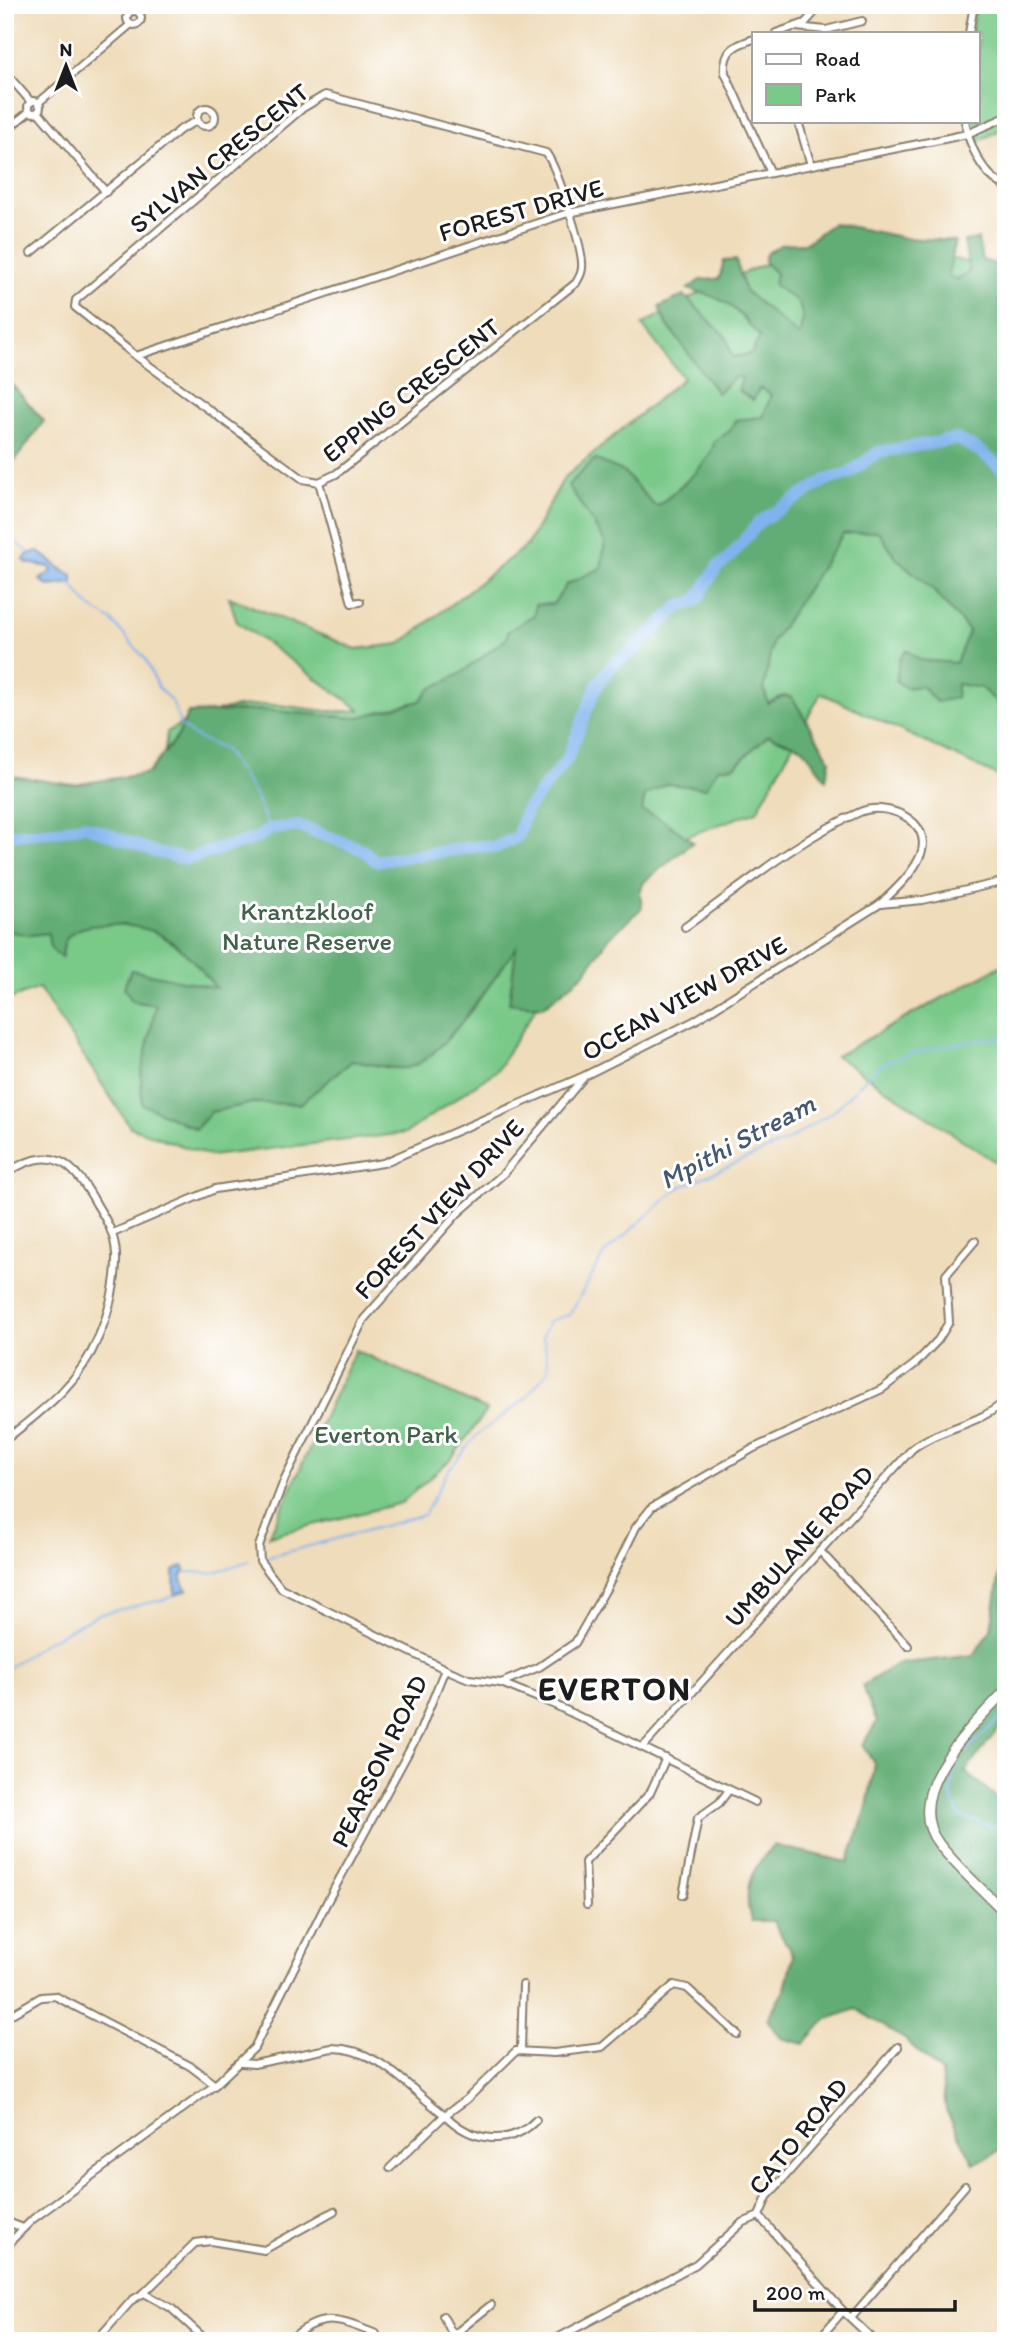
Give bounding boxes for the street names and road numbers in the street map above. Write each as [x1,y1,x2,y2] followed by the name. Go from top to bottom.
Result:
[123,75,316,240] street label: SYLVAN CRESCENT
[435,171,607,249] street label: FOREST DRIVE
[316,310,507,469] street label: EPPING CRESCENT
[576,928,792,1068] street label: OCEAN VIEW DRIVE
[347,1112,531,1306] street label: FOREST VIEW DRIVE
[718,1458,880,1634] street label: UMBULANE ROAD
[324,1670,434,1852] street label: PEARSON ROAD
[741,2071,855,2201] street label: CATO ROAD

